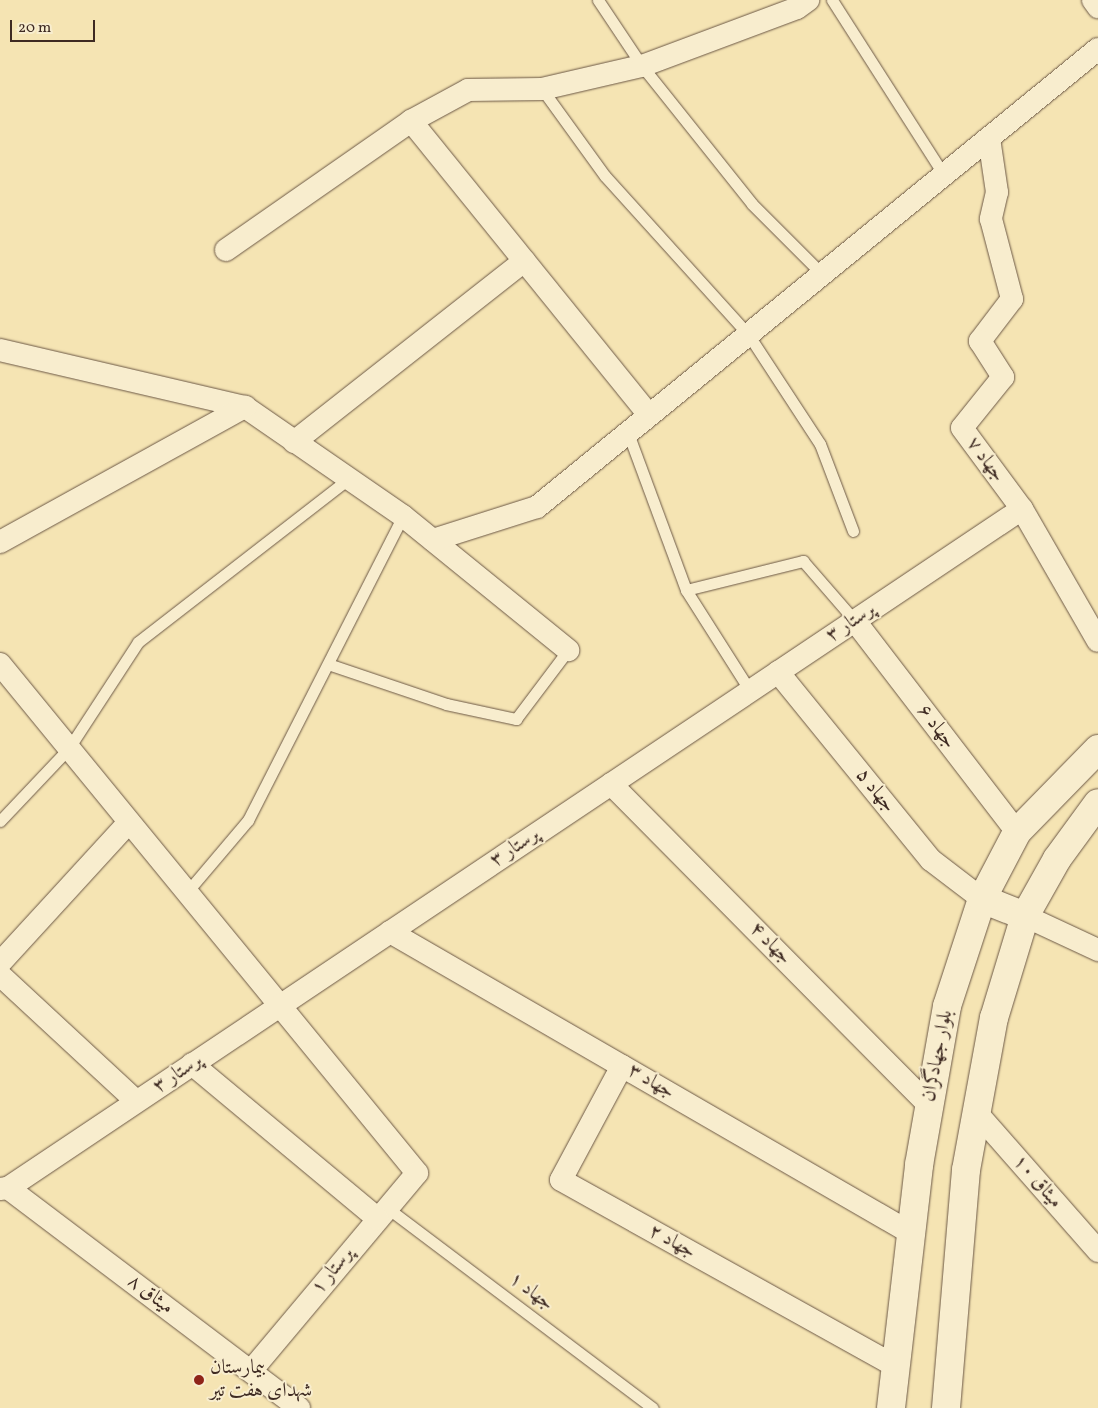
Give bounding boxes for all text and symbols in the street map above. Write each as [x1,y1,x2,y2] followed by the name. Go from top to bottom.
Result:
[12,10,98,42] scale bar
[18,18,51,39] text: 20 m
[960,433,1010,487] street label: جهاد ۷
[822,598,880,648] street label: پرستار ۳
[911,700,961,754] street label: جهاد ۶
[850,764,900,818] street label: جهاد ۵
[486,823,544,873] street label: پرستار ۳
[744,918,796,970] street label: جهاد ۴
[917,1008,959,1104] street label: بلوار جهادگران
[149,1049,207,1099] street label: پرستار ۳
[623,1059,679,1105] street label: جهاد ۳
[1007,1150,1067,1214] street label: میثاق ۱۰
[644,1219,700,1265] street label: جهاد ۲
[307,1242,359,1300] street label: پرستار ۱
[504,1267,558,1317] street label: جهاد ۱
[122,1270,178,1320] street label: میثاق ۸
[210,1356,312,1403] place label: بیمارستان شهدای هفت تیر
[192,1373,206,1387] marker: بیمارستان شهدای هفت تیر

